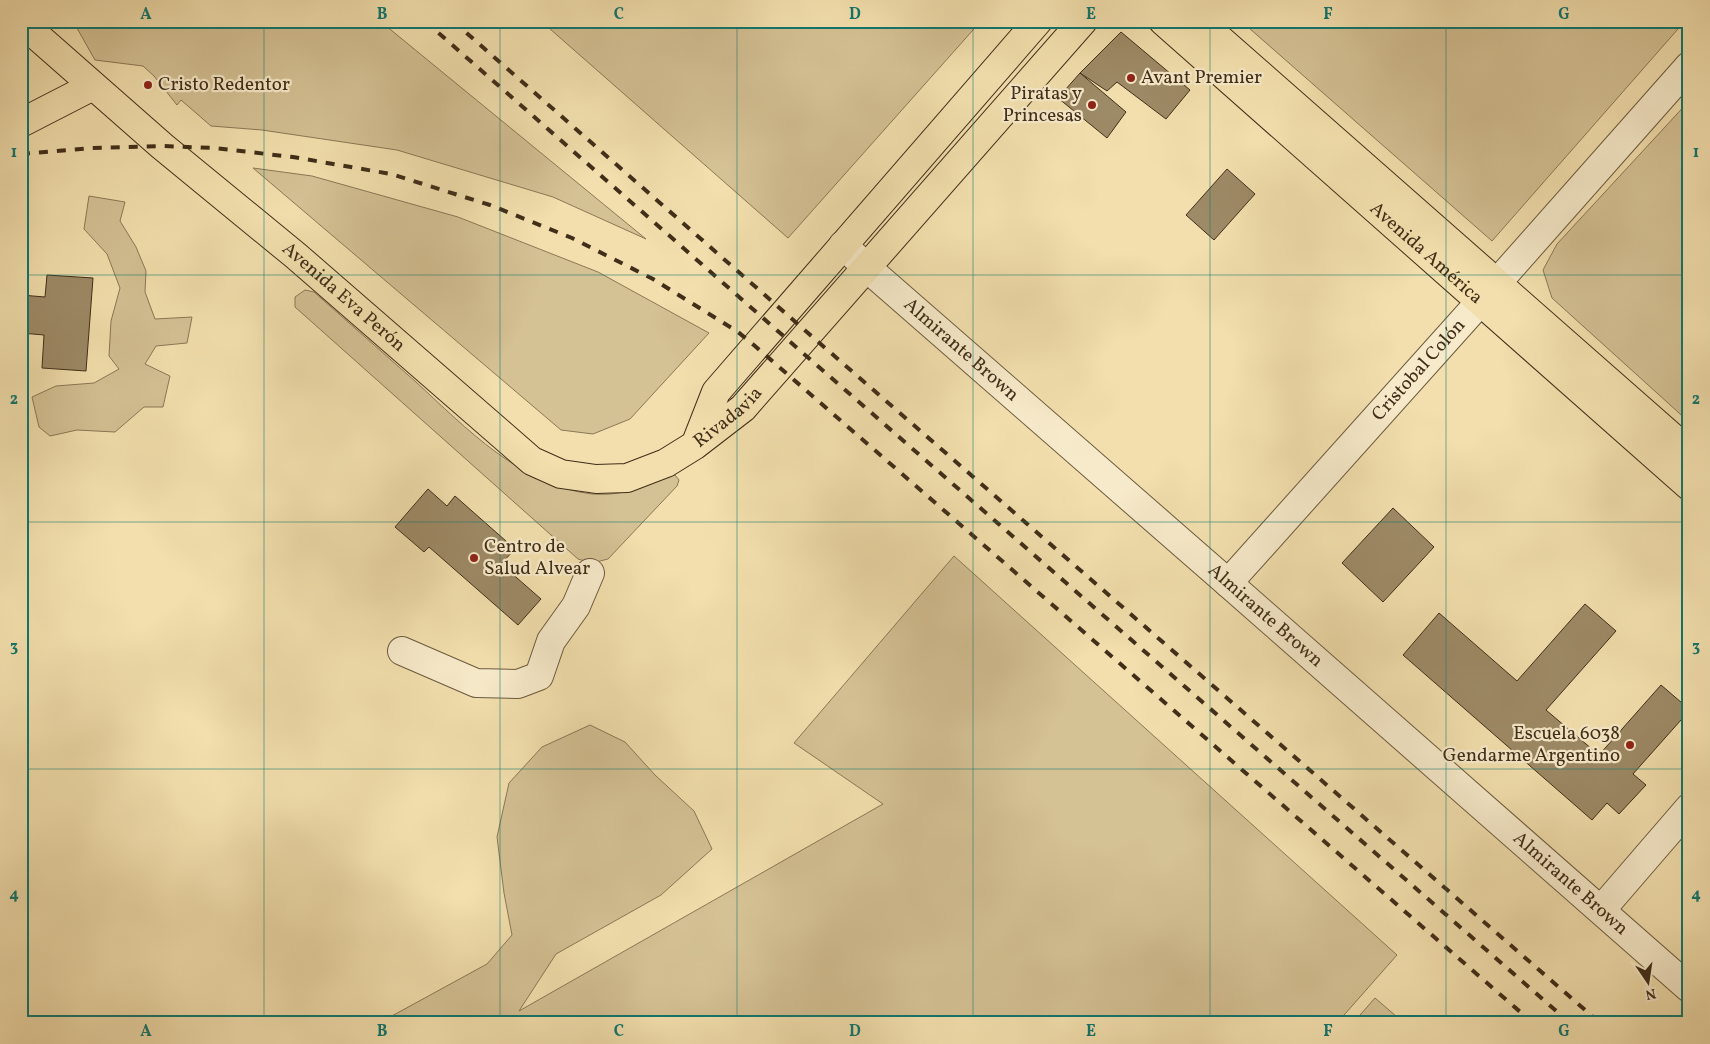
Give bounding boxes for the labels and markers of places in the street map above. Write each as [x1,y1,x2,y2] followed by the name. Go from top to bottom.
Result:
[1141,65,1262,91] place label: Avant Premier
[158,72,290,98] place label: Cristo Redentor
[1125,72,1137,84] marker: Avant Premier
[142,79,154,91] marker: Cristo Redentor
[1003,81,1082,129] place label: Piratas y Princesas
[1086,99,1098,111] marker: Piratas y Princesas
[484,534,590,582] place label: Centro de Salud Alvear
[468,552,480,564] marker: Centro de Salud Alvear
[1443,721,1620,769] place label: Escuela 6038 Gendarme Argentino
[1624,739,1636,751] marker: Escuela 6038 Gendarme Argentino

